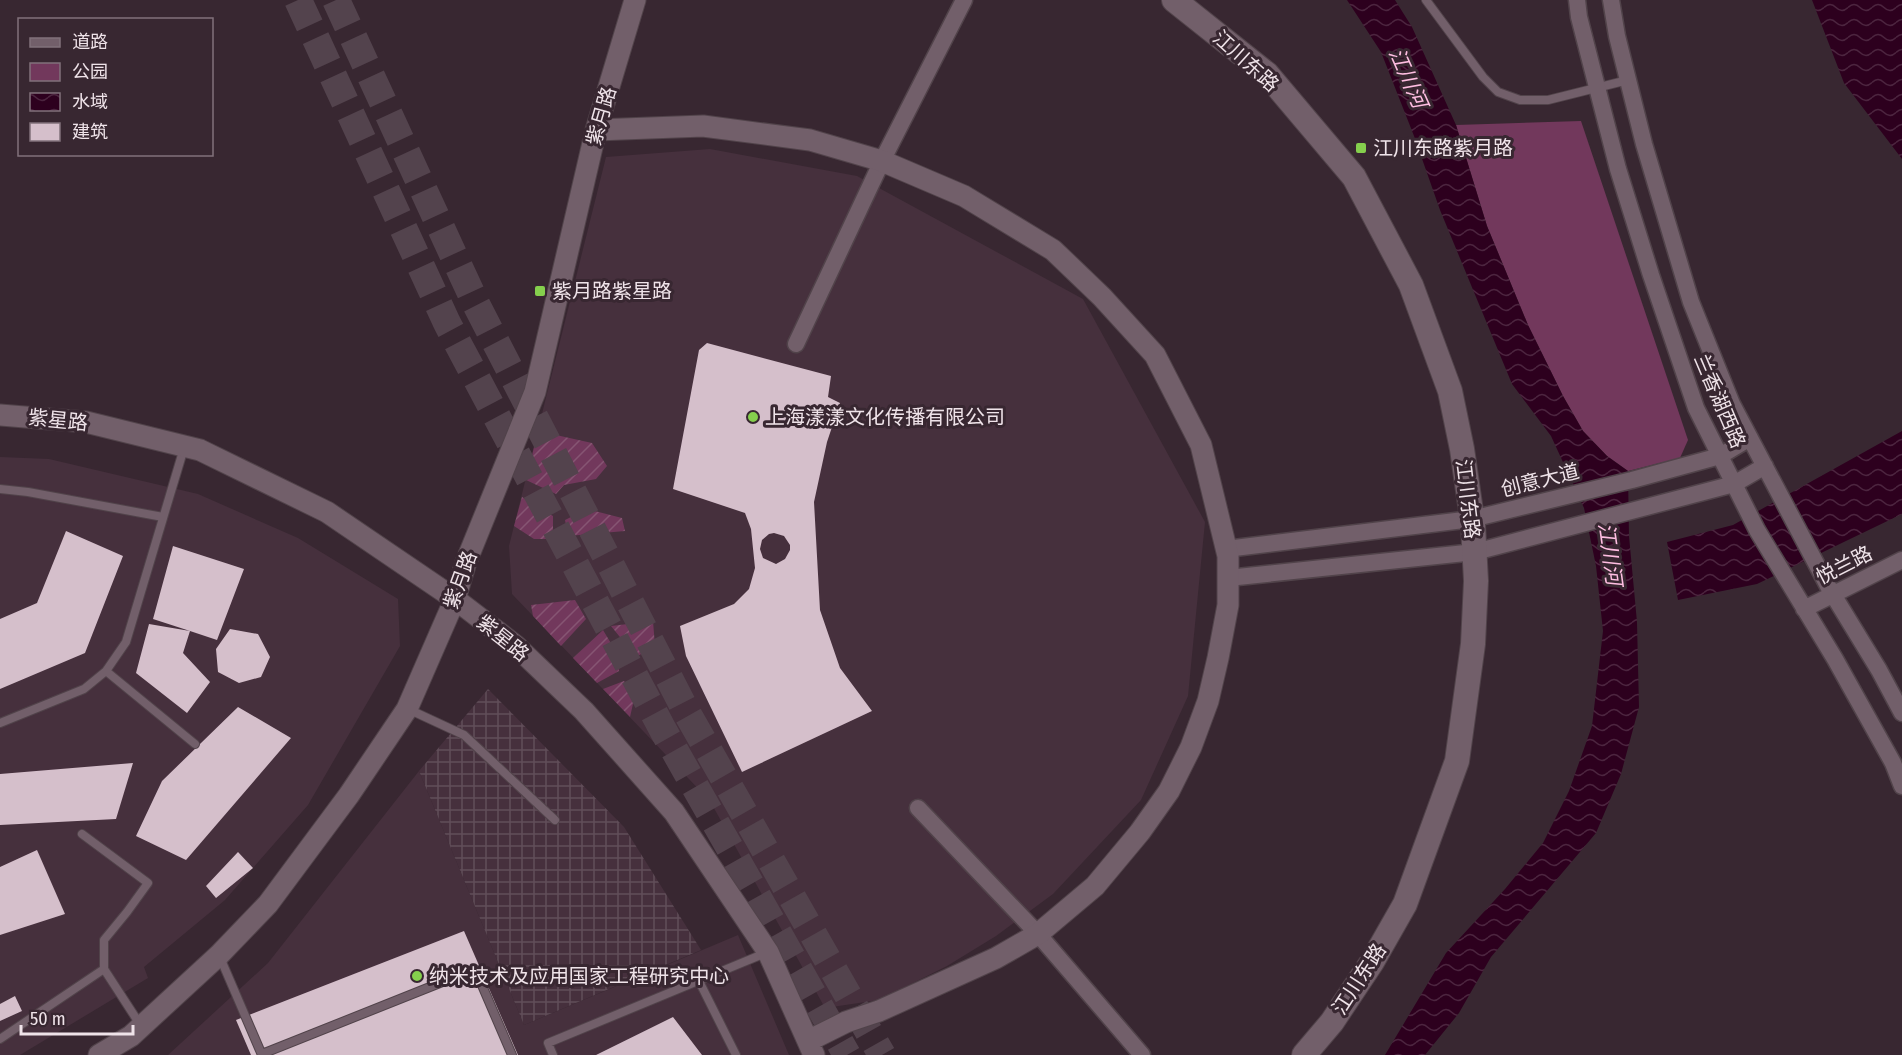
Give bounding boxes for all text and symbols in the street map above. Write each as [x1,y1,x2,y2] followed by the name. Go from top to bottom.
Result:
[18,18,213,156] legend
[1208,25,1284,97] street label: 江川东路
[72,31,108,53] text: 道路
[1383,44,1434,116] water label: 江川河
[72,61,108,83] text: 公园
[581,84,621,148] street label: 紫月路
[72,91,108,113] text: 水域
[72,121,108,143] text: 建筑
[1373,136,1513,160] place label: 江川东路紫月路
[1354,141,1368,155] marker: 江川东路紫月路
[552,279,672,303] place label: 紫月路紫星路
[533,284,547,298] marker: 紫月路紫星路
[1689,350,1751,452] street label: 兰香湖西路
[27,405,89,435] street label: 紫星路
[765,405,1005,429] place label: 上海漾漾文化传播有限公司
[746,410,760,424] marker: 上海漾漾文化传播有限公司
[1451,458,1485,540] street label: 江川东路
[1498,459,1582,501] street label: 创意大道
[1593,521,1628,591] water label: 江川河
[1812,541,1876,589] street label: 悦兰路
[438,548,482,612] street label: 紫月路
[472,610,534,666] street label: 紫星路
[1327,939,1391,1019] street label: 江川东路
[429,964,729,988] place label: 纳米技术及应用国家工程研究中心
[410,969,424,983] marker: 纳米技术及应用国家工程研究中心
[21,998,134,1036] scale bar
[30,1008,66,1030] text: 50 m

